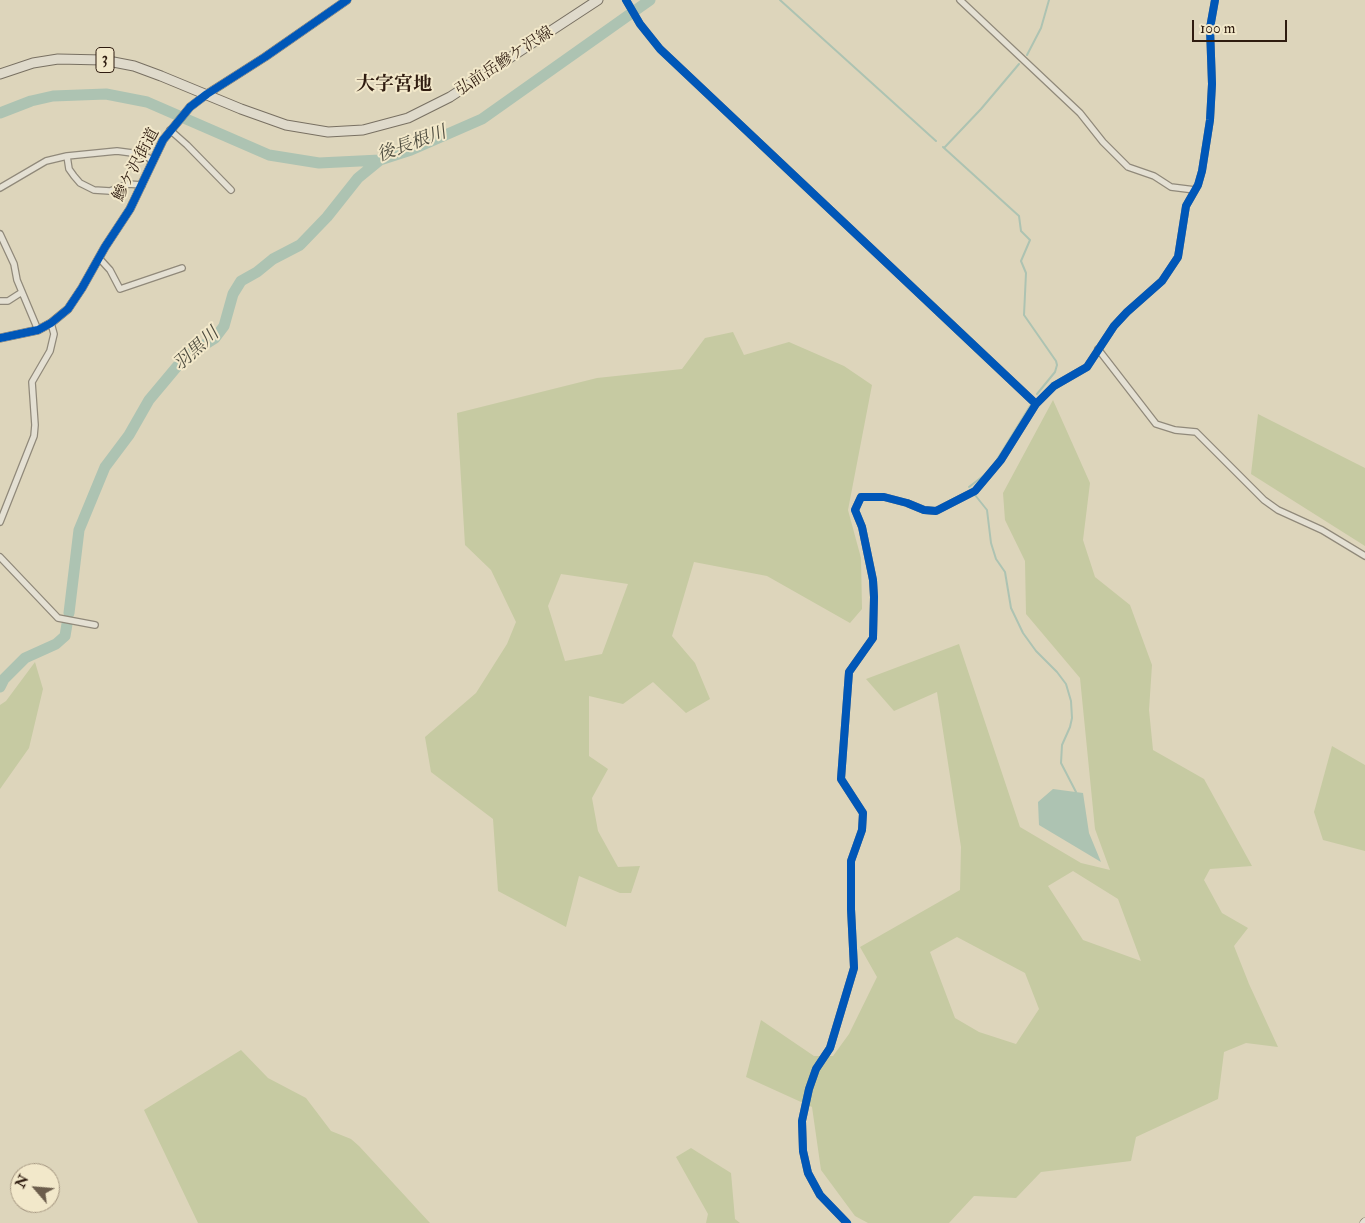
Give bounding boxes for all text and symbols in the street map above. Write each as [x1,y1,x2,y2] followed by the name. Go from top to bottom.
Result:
[1195,10,1290,42] scale bar
[1200,19,1235,38] text: 100 m
[453,23,557,101] street label: 弘前岳鰺ケ沢線
[96,48,114,72] road number: 3
[356,75,432,97] district label: 大字宮地
[374,123,450,167] water label: 後長根川
[110,125,164,205] street label: 鰺ケ沢街道
[170,324,224,376] water label: 羽黒川
[10,1163,60,1213] north arrow
[12,1172,32,1191] text: N

